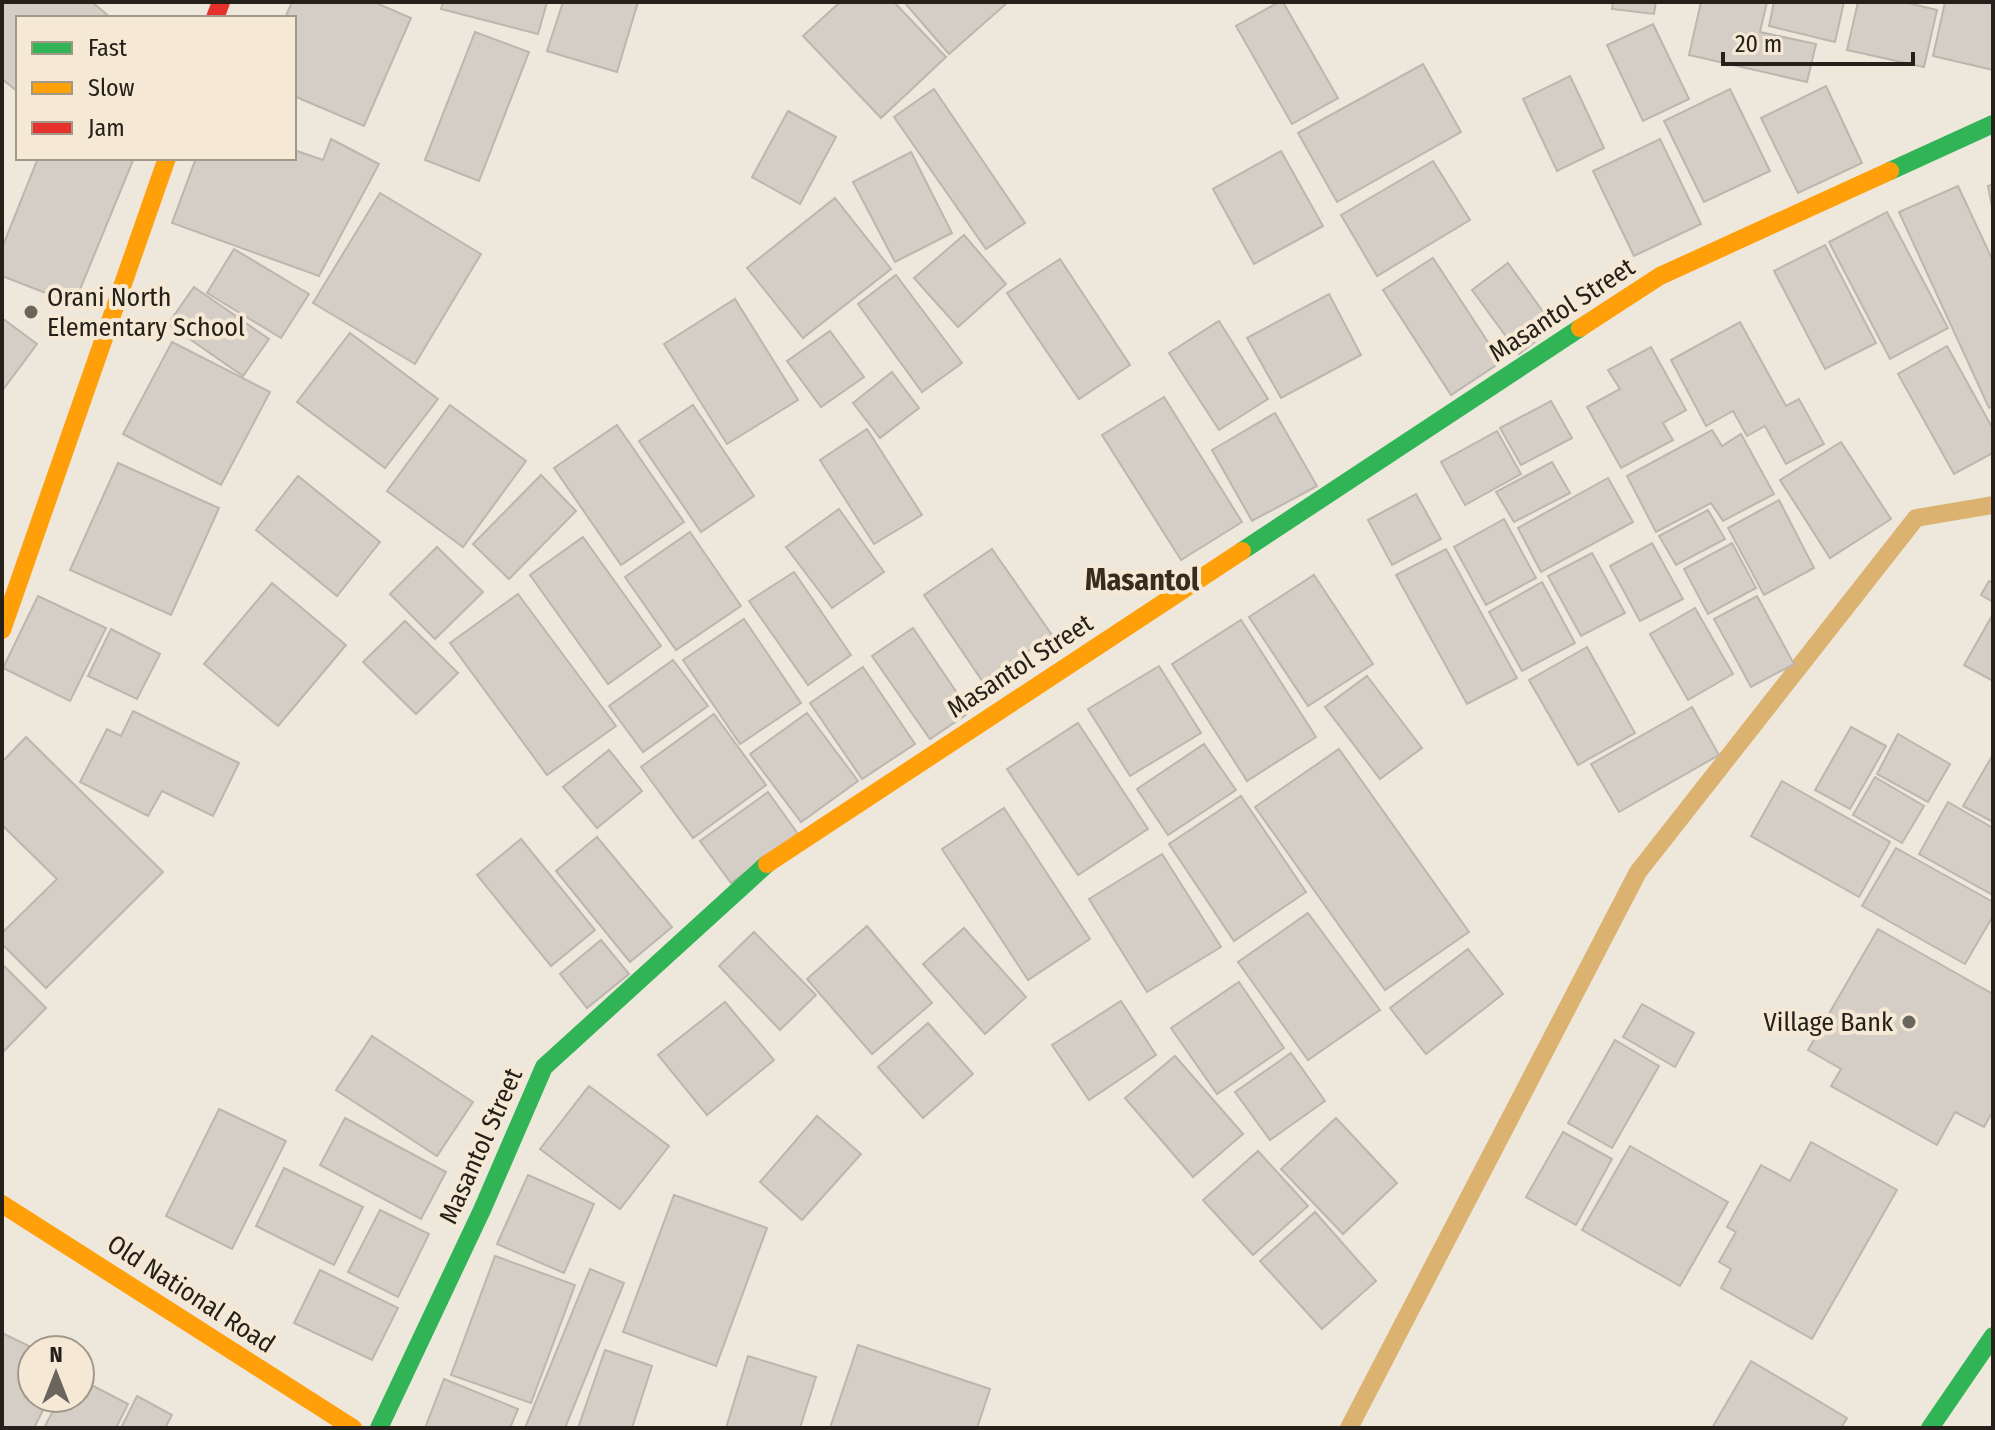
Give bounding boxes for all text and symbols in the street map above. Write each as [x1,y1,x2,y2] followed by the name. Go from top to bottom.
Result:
[16,16,296,160] legend
[1723,16,1913,66] scale bar
[1735,30,1782,58] text: 20 m
[88,34,127,62] text: Fast
[88,74,135,102] text: Slow
[88,114,125,142] text: Jam
[1483,251,1641,369] street label: Masantol Street
[47,282,245,343] place label: Orani North Elementary School
[22,303,40,321] marker: Orani North Elementary School
[1085,562,1200,598] district label: Masantol
[941,607,1099,725] street label: Masantol Street
[1764,1007,1894,1038] place label: Village Bank
[1900,1013,1918,1031] marker: Village Bank
[433,1063,529,1229] street label: Masantol Street
[101,1228,281,1360] street label: Old National Road
[16,1334,96,1414] north arrow
[49,1341,63,1368] text: N

